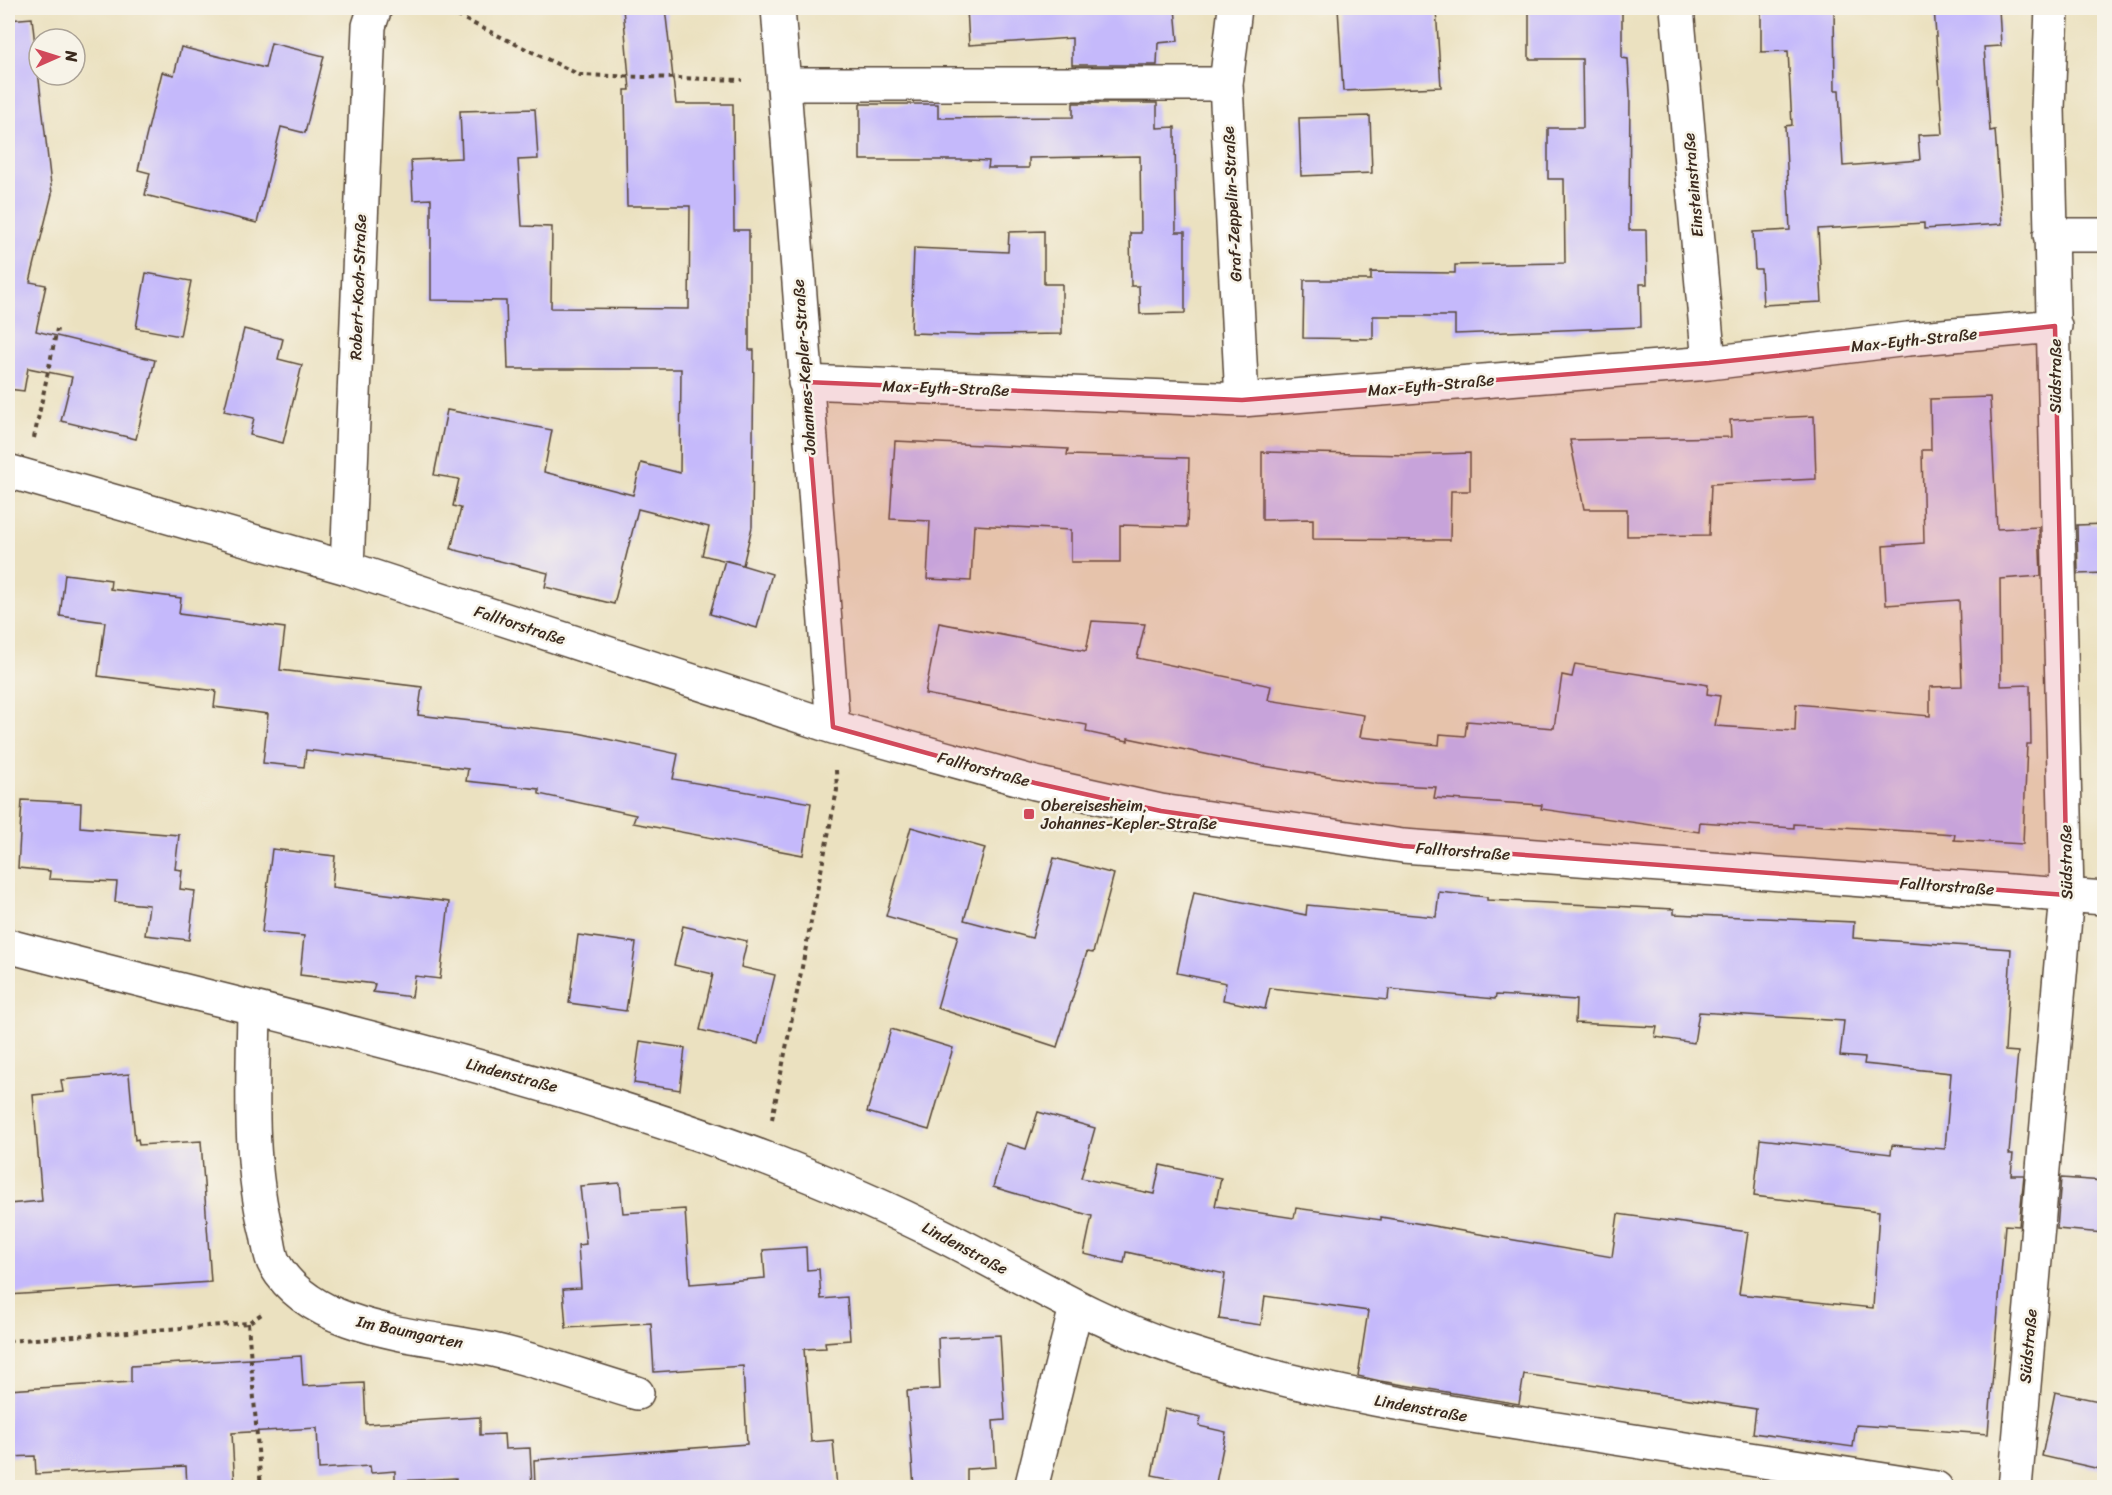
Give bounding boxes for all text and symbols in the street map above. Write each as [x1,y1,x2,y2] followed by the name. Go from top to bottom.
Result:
[27,27,87,87] north arrow
[57,49,86,63] text: N
[1213,125,1251,282] street label: Graf-Zeppelin-Straße
[1674,132,1712,238] street label: Einsteinstraße
[341,213,375,361] street label: Robert-Koch-Straße
[783,278,825,457] street label: Johannes-Kepler-Straße
[1849,319,1979,361] street label: Max-Eyth-Straße
[2041,339,2070,413] street label: Südstraße
[1366,365,1496,405] street label: Max-Eyth-Straße
[882,371,1010,405] street label: Max-Eyth-Straße
[470,597,570,653] street label: Falltorstraße
[935,743,1033,795] street label: Falltorstraße
[1040,791,1217,838] place label: Obereisesheim, Johannes-Kepler-Straße
[1022,807,1036,821] marker: Obereisesheim, Johannes-Kepler-Straße
[2051,824,2081,900] street label: Südstraße
[1415,833,1511,869] street label: Falltorstraße
[1899,868,1995,904] street label: Falltorstraße
[463,1049,561,1101] street label: Lindenstraße
[917,1213,1013,1283] street label: Lindenstraße
[353,1306,466,1358] street label: Im Baumgarten
[2010,1308,2046,1384] street label: Südstraße
[1372,1386,1470,1430] street label: Lindenstraße

